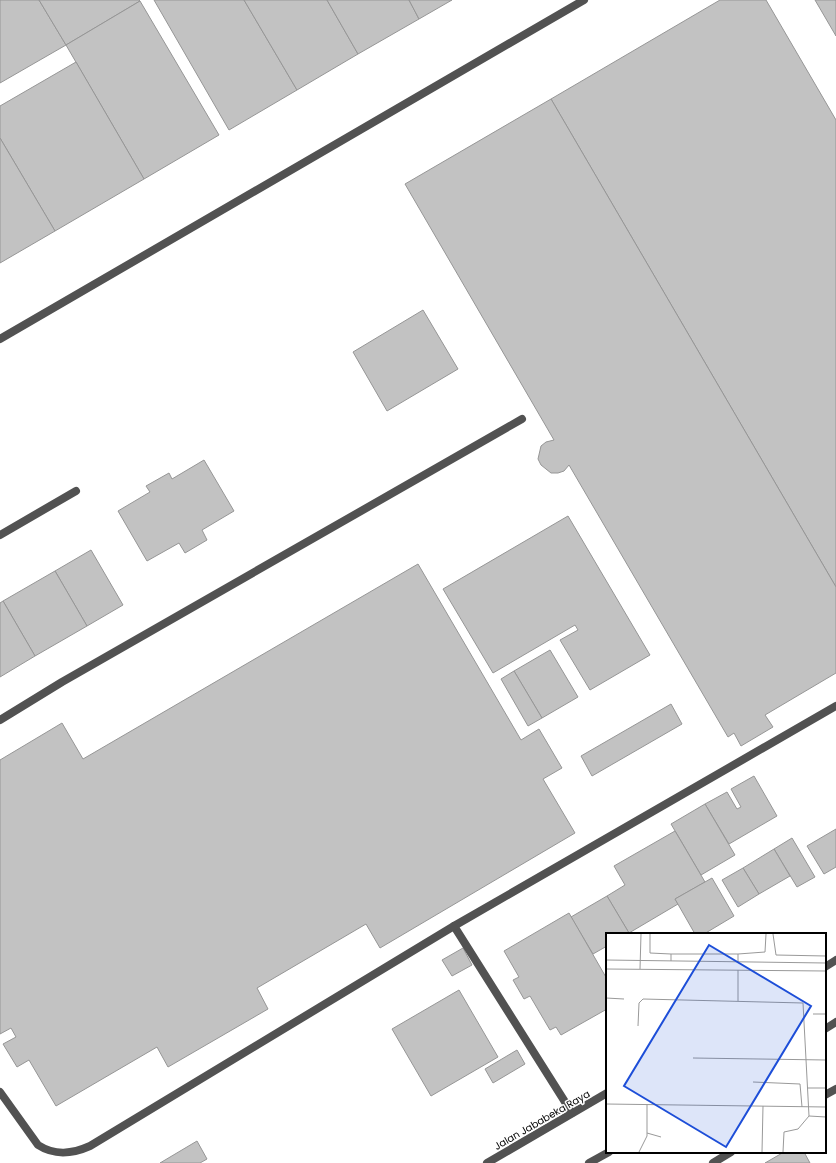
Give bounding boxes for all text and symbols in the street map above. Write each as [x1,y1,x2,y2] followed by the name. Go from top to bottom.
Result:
[606,933,826,1153] inset map
[491,1086,593,1154] street label: Jalan Jababeka Raya

